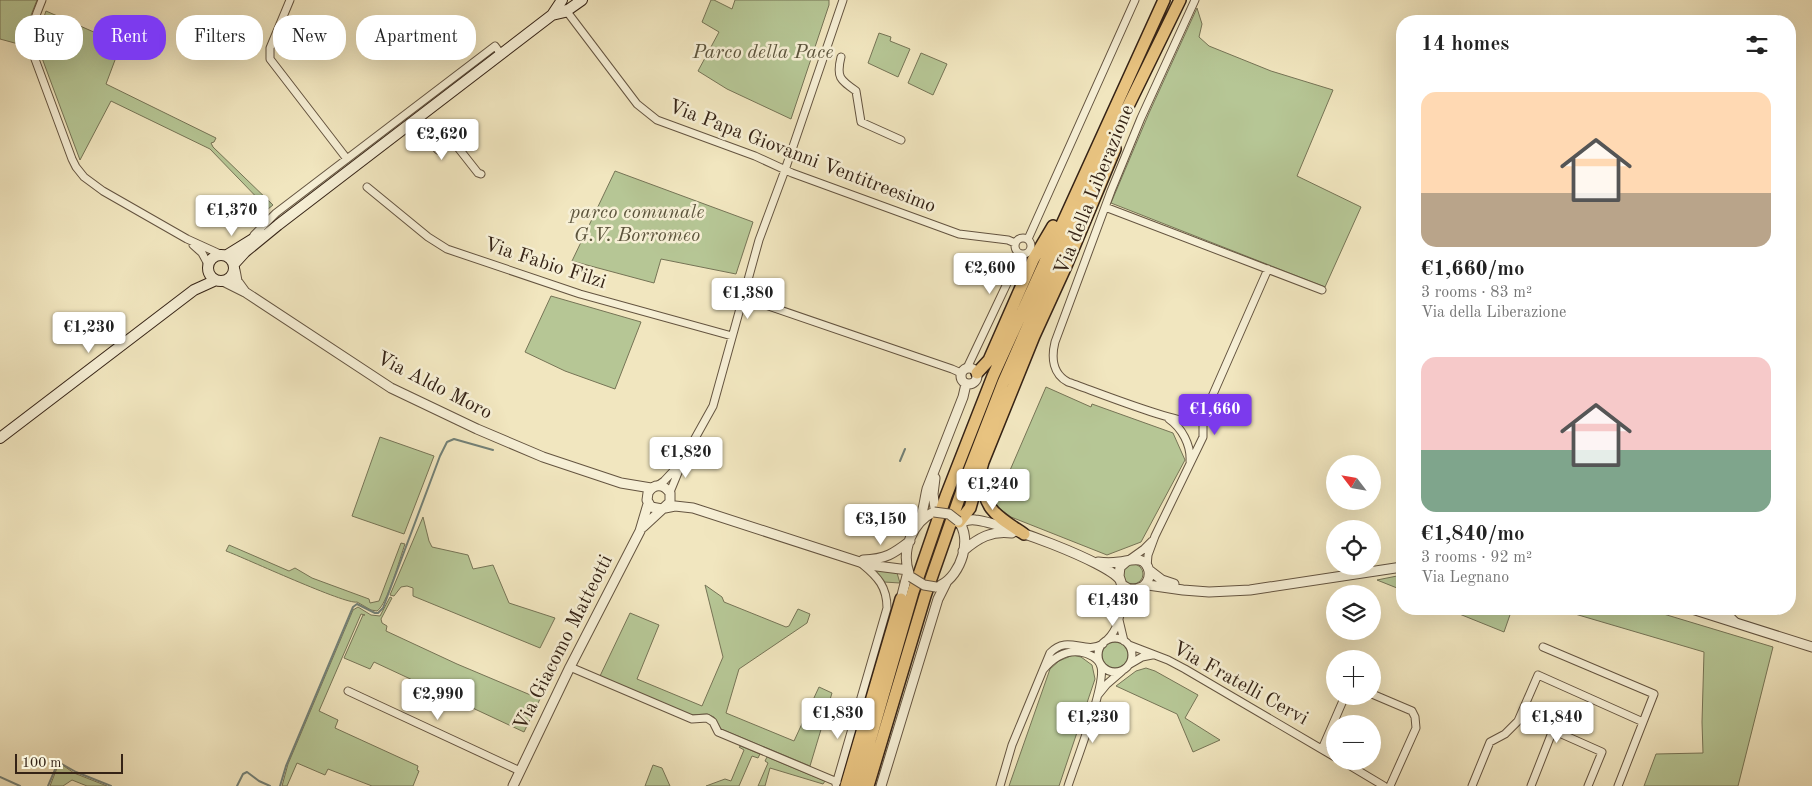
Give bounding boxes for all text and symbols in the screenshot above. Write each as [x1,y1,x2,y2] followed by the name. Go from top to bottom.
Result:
[15,15,83,60] chip: Buy
[93,15,166,60] chip: Rent
[176,15,263,60] chip: Filters
[273,15,346,60] chip: New
[356,15,476,60] chip: Apartment
[1743,31,1771,59] icon: filters
[1421,34,1509,55] text: 14 homes
[691,43,834,63] park label: Parco della Pace
[666,97,938,217] street label: Via Papa Giovanni Ventitreesimo
[1052,102,1138,278] street label: Via della Liberazione
[401,119,483,161] pin: €2,620
[1551,125,1641,215] icon: home
[417,127,467,143] text: €2,620
[191,194,273,237] pin: €1,370
[207,203,257,219] text: €1,370
[568,203,704,246] park label: parco comunale G.V. Borromeo
[481,235,609,293] street label: Via Fabio Filzi
[949,252,1031,295] pin: €2,600
[1421,259,1525,280] text: €1,660/mo
[965,261,1015,277] text: €2,600
[707,278,789,320] pin: €1,380
[1421,285,1532,301] text: 3 rooms · 83 m²
[723,286,773,302] text: €1,380
[1421,305,1566,321] text: Via della Liberazione
[48,312,130,354] pin: €1,230
[64,320,114,336] text: €1,230
[373,348,495,424] street label: Via Aldo Moro
[1551,390,1641,480] icon: home
[1174,394,1256,436] pin: €1,660
[1190,402,1240,418] text: €1,660
[645,436,727,479] pin: €1,820
[661,445,711,461] text: €1,820
[1326,455,1381,510] north arrow
[1326,455,1381,770] map controls
[952,468,1034,511] pin: €1,240
[968,477,1018,493] text: €1,240
[840,504,922,546] pin: €3,150
[856,512,906,528] text: €3,150
[1326,520,1381,575] button: locate
[1421,524,1525,545] text: €1,840/mo
[1421,550,1532,566] text: 3 rooms · 92 m²
[511,552,617,734] street label: Via Giacomo Matteotti
[1421,570,1509,586] text: Via Legnano
[1072,584,1154,627] pin: €1,430
[1326,585,1381,640] button: layers
[1088,593,1138,609] text: €1,430
[1169,638,1311,730] street label: Via Fratelli Cervi
[1326,650,1381,705] button: +
[397,678,479,721] pin: €2,990
[413,687,463,703] text: €2,990
[797,698,879,740] pin: €1,830
[1052,702,1134,744] pin: €1,230
[1516,702,1598,744] pin: €1,840
[813,706,863,722] text: €1,830
[1068,710,1118,726] text: €1,230
[1532,710,1582,726] text: €1,840
[1326,715,1381,770] button: −
[15,751,122,774] scale bar
[22,756,61,770] text: 100 m

